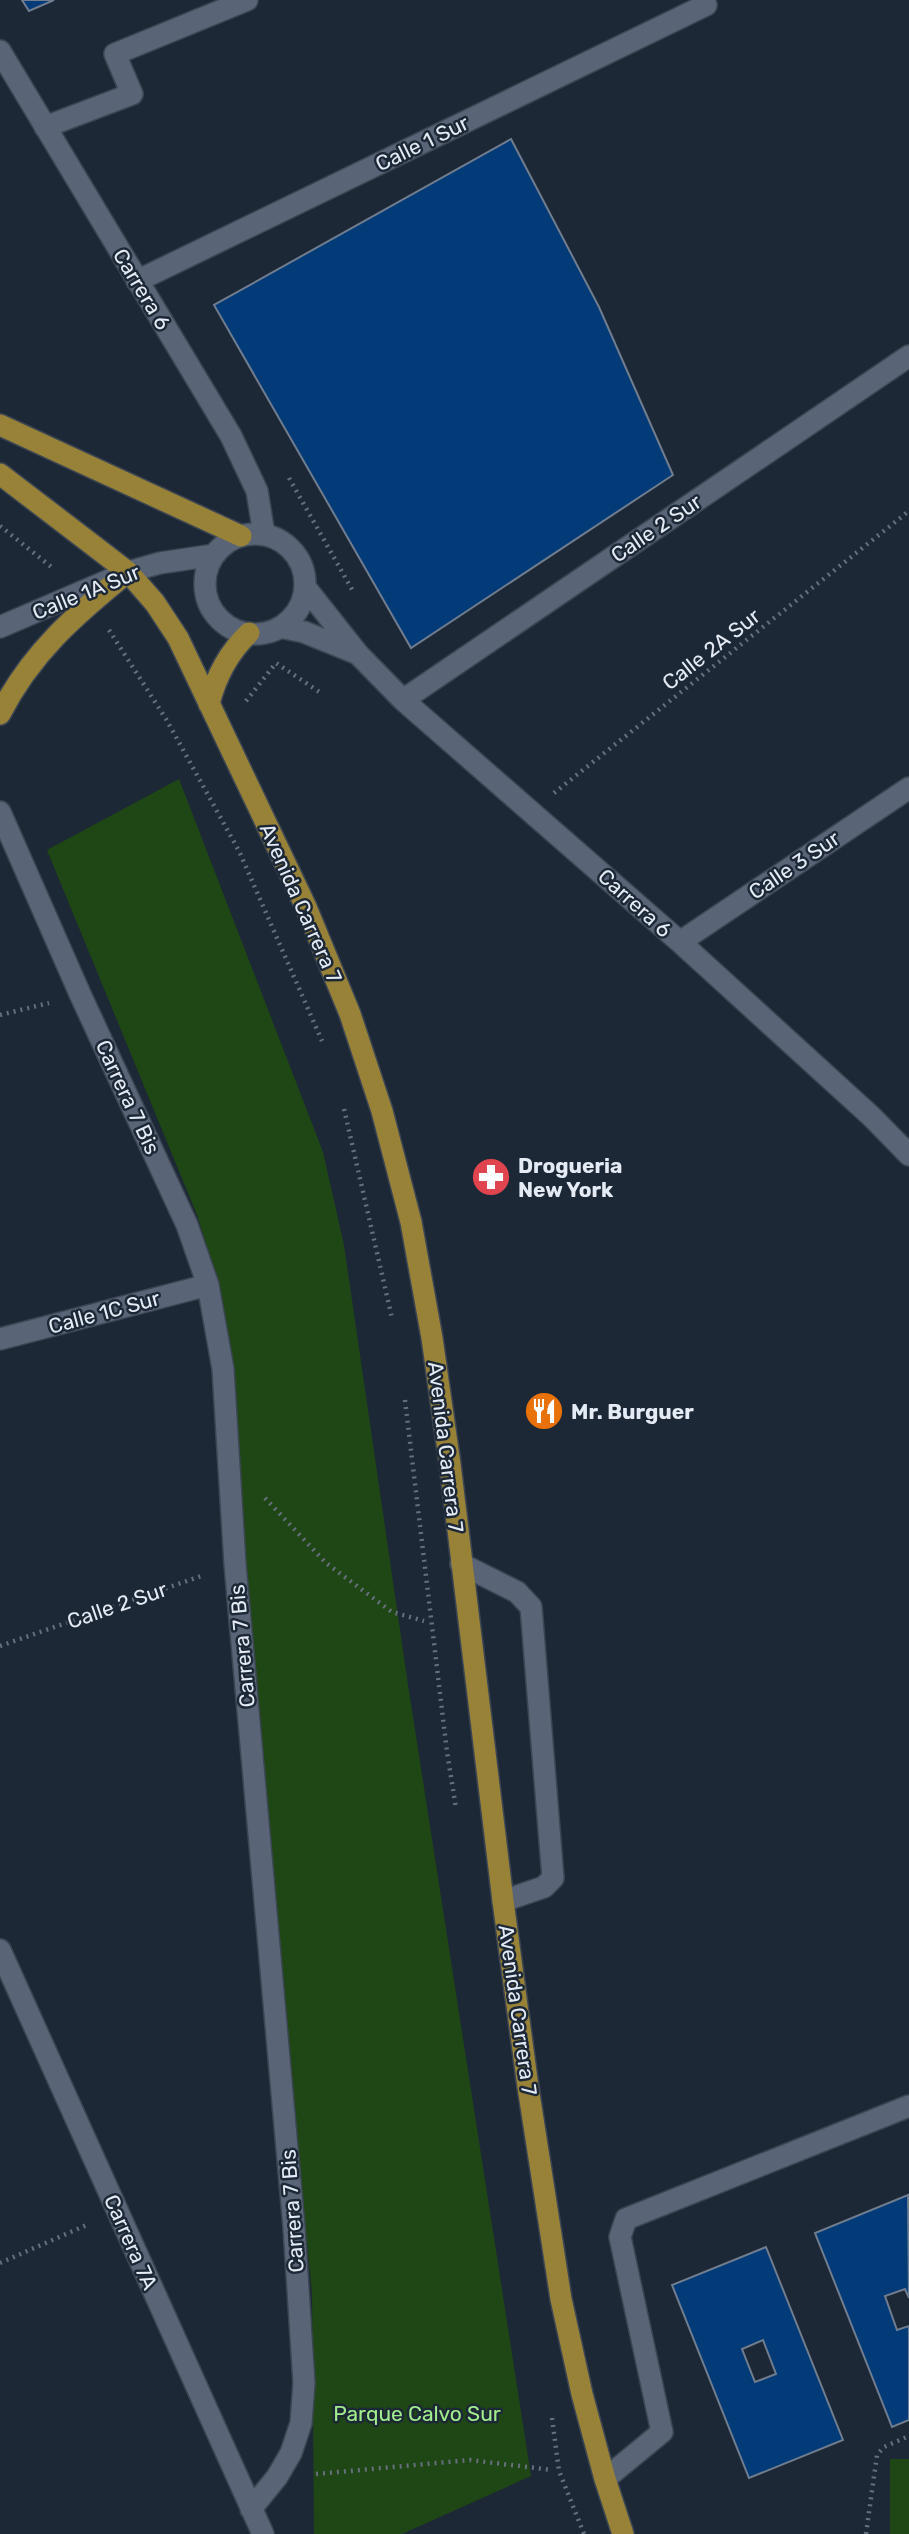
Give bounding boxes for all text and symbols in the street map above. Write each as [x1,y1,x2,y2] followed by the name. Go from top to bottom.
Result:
[371,110,473,176] street label: Calle 1 Sur
[108,244,176,334] street label: Carrera 6
[606,489,706,567] street label: Calle 2 Sur
[28,559,144,625] street label: Calle 1A Sur
[657,603,765,695] street label: Calle 2A Sur
[255,819,347,987] street label: Avenida Carrera 7
[744,826,844,904] street label: Calle 3 Sur
[593,863,677,943] street label: Carrera 6
[91,1036,165,1158] street label: Carrera 7 Bis
[518,1153,623,1202] place label: Drogueria New York
[470,1156,512,1198] pharmacy icon: Drogueria New York
[45,1285,163,1339] street label: Calle 1C Sur
[423,1360,469,1534] street label: Avenida Carrera 7
[523,1390,565,1432] restaurant icon: Mr. Burguer
[571,1399,694,1424] place label: Mr. Burguer
[64,1576,170,1634] street label: Calle 2 Sur
[224,1583,260,1709] street label: Carrera 7 Bis
[494,1923,542,2097] street label: Avenida Carrera 7
[275,2149,309,2273] street label: Carrera 7 Bis
[99,2191,163,2293] street label: Carrera 7A
[333,2401,501,2426] park label: Parque Calvo Sur

